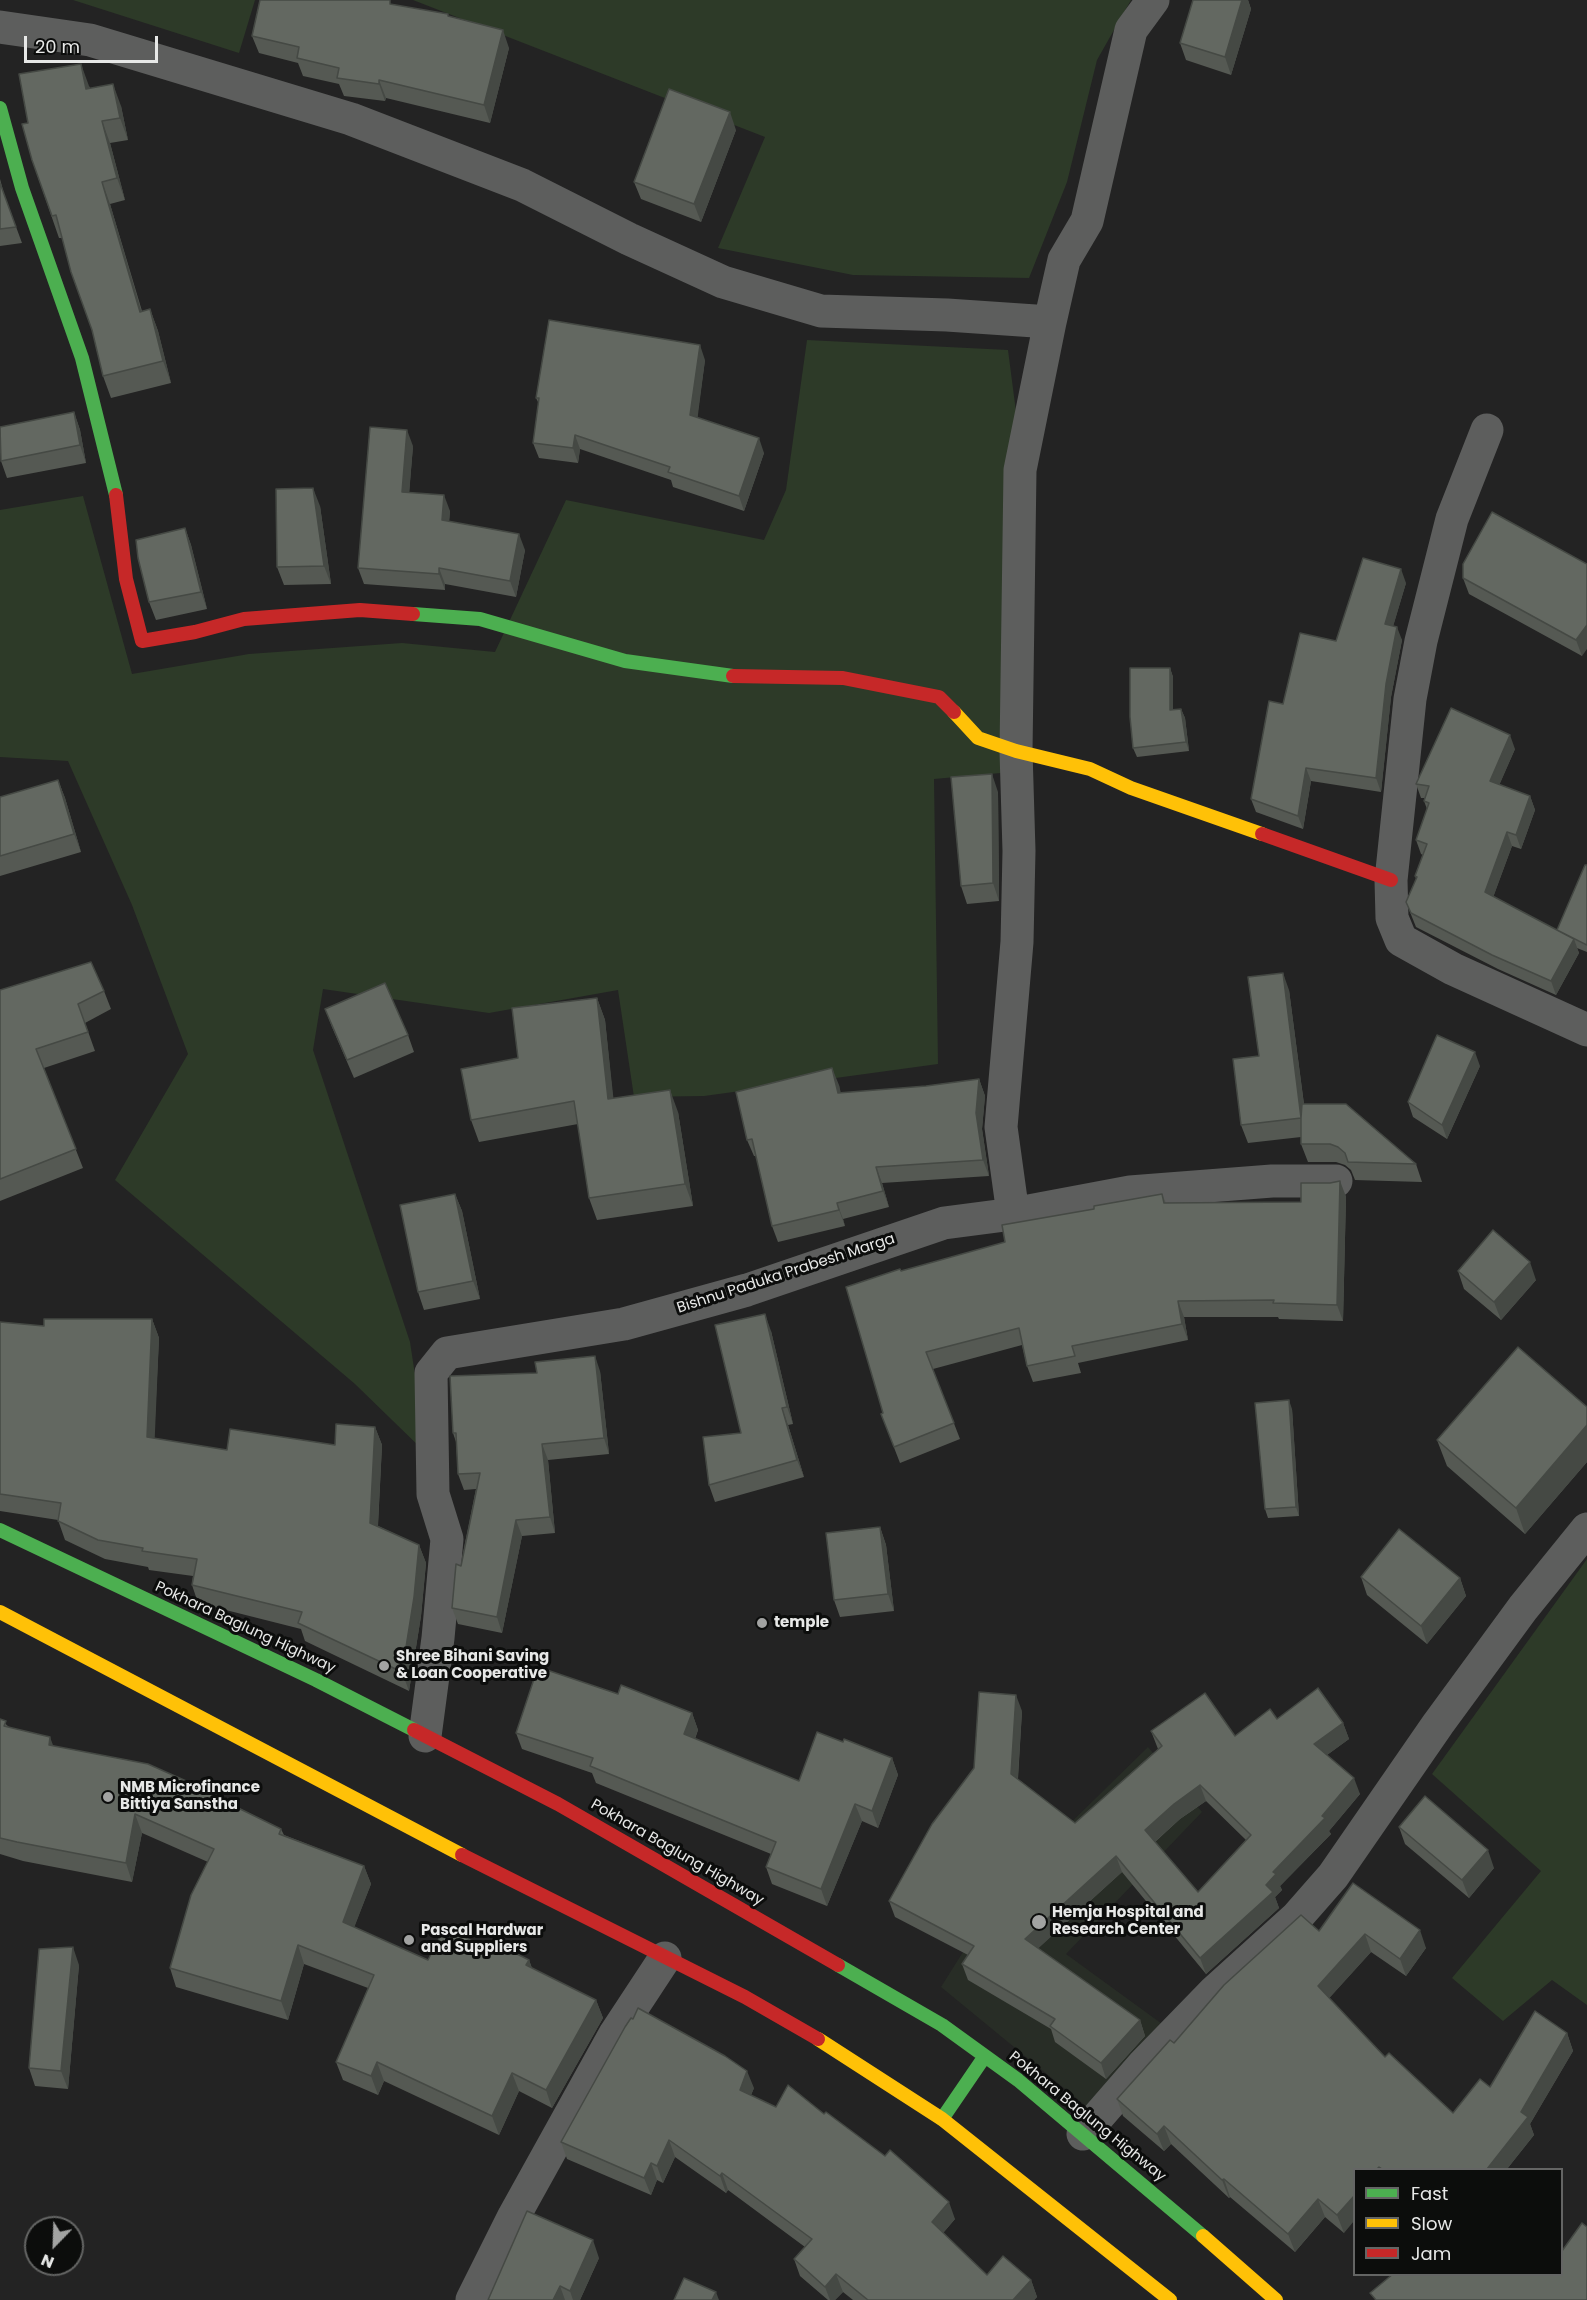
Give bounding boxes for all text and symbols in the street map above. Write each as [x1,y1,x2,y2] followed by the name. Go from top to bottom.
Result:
[27,24,160,62] scale bar
[35,34,80,59] text: 20 m
[675,1230,897,1318] street label: Bishnu Paduka Prabesh Marga
[152,1578,338,1678] street label: Pokhara Baglung Highway
[774,1614,829,1632] place label: temple
[755,1616,769,1630] marker: temple
[396,1648,549,1683] place label: Shree Bihani Saving & Loan Cooperative
[377,1659,391,1673] marker: Shree Bihani Saving & Loan Cooperative
[120,1779,260,1814] place label: NMB Microfinance Bittiya Sanstha
[101,1790,115,1804] marker: NMB Microfinance Bittiya Sanstha
[587,1796,767,1910] street label: Pokhara Baglung Highway
[1052,1904,1204,1939] place label: Hemja Hospital and Research Center
[1030,1913,1048,1931] marker: Hemja Hospital and Research Center
[421,1922,543,1957] place label: Pascal Hardwar and Suppliers
[402,1933,416,1947] marker: Pascal Hardwar and Suppliers
[1005,2048,1169,2186] street label: Pokhara Baglung Highway
[1353,2168,1563,2276] legend
[1411,2181,1448,2206] text: Fast
[1411,2211,1452,2236] text: Slow
[24,2216,84,2276] north arrow
[1411,2241,1451,2266] text: Jam
[38,2248,58,2274] text: N

